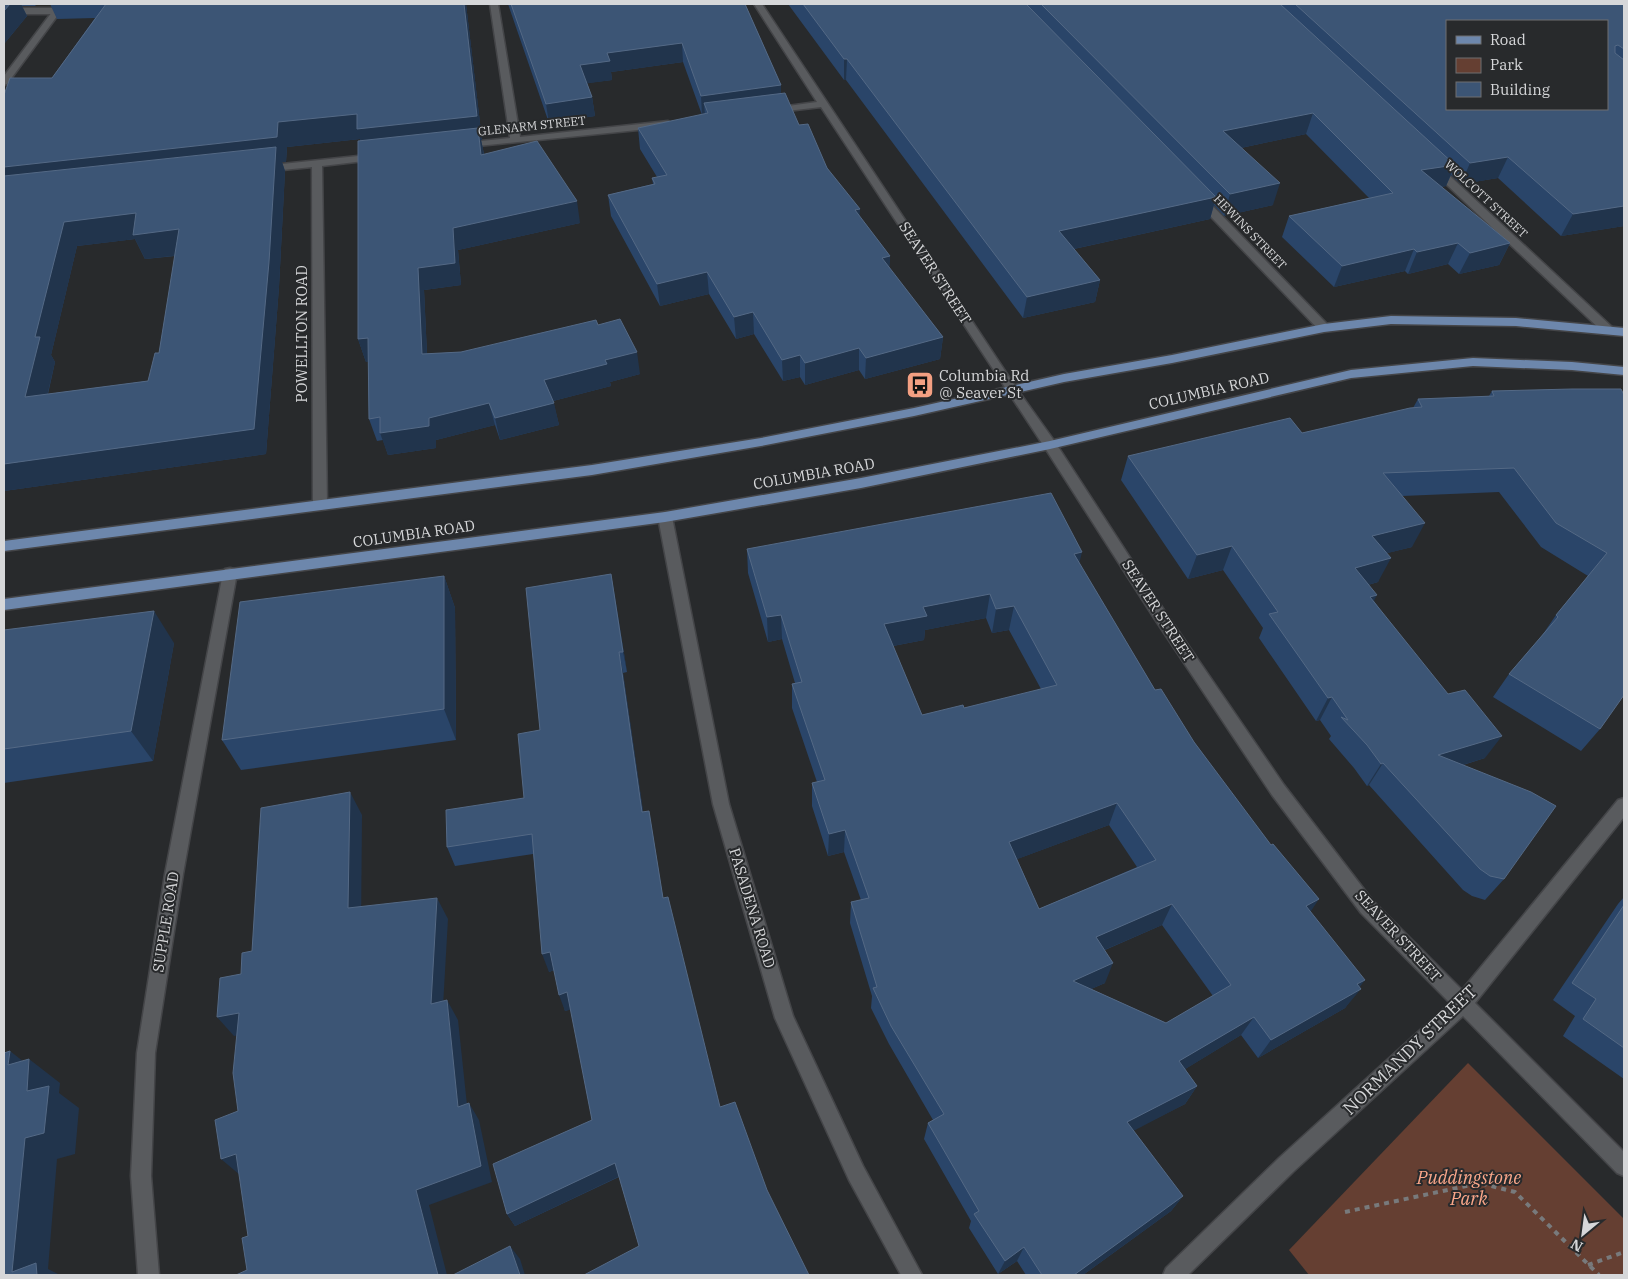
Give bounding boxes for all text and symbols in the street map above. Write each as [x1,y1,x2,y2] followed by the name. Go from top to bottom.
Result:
[1446,20,1608,110] legend
[1490,30,1526,49] text: Road
[1490,55,1523,74] text: Park
[1490,80,1550,99] text: Building
[477,112,587,139] street label: GLENARM STREET
[1442,156,1531,241] street label: WOLCOTT STREET
[1211,191,1290,272] street label: HEWINS STREET
[895,218,976,328] street label: SEAVER STREET
[292,265,311,403] street label: POWELLTON ROAD
[939,366,1029,402] place label: Columbia Rd @ Seaver St
[1147,367,1271,414] street label: COLUMBIA ROAD
[905,370,935,400] bus stop icon: Columbia Rd @ Seaver St
[752,453,876,494] street label: COLUMBIA ROAD
[352,516,476,551] street label: COLUMBIA ROAD
[1118,556,1199,666] street label: SEAVER STREET
[725,845,780,970] street label: PASADENA ROAD
[148,870,183,974] street label: SUPPLE ROAD
[1351,886,1446,986] street label: SEAVER STREET
[1338,979,1482,1120] street label: NORMANDY STREET
[1416,1166,1521,1210] park label: Puddingstone Park
[1558,1209,1608,1259] north arrow
[1567,1235,1586,1256] text: N

